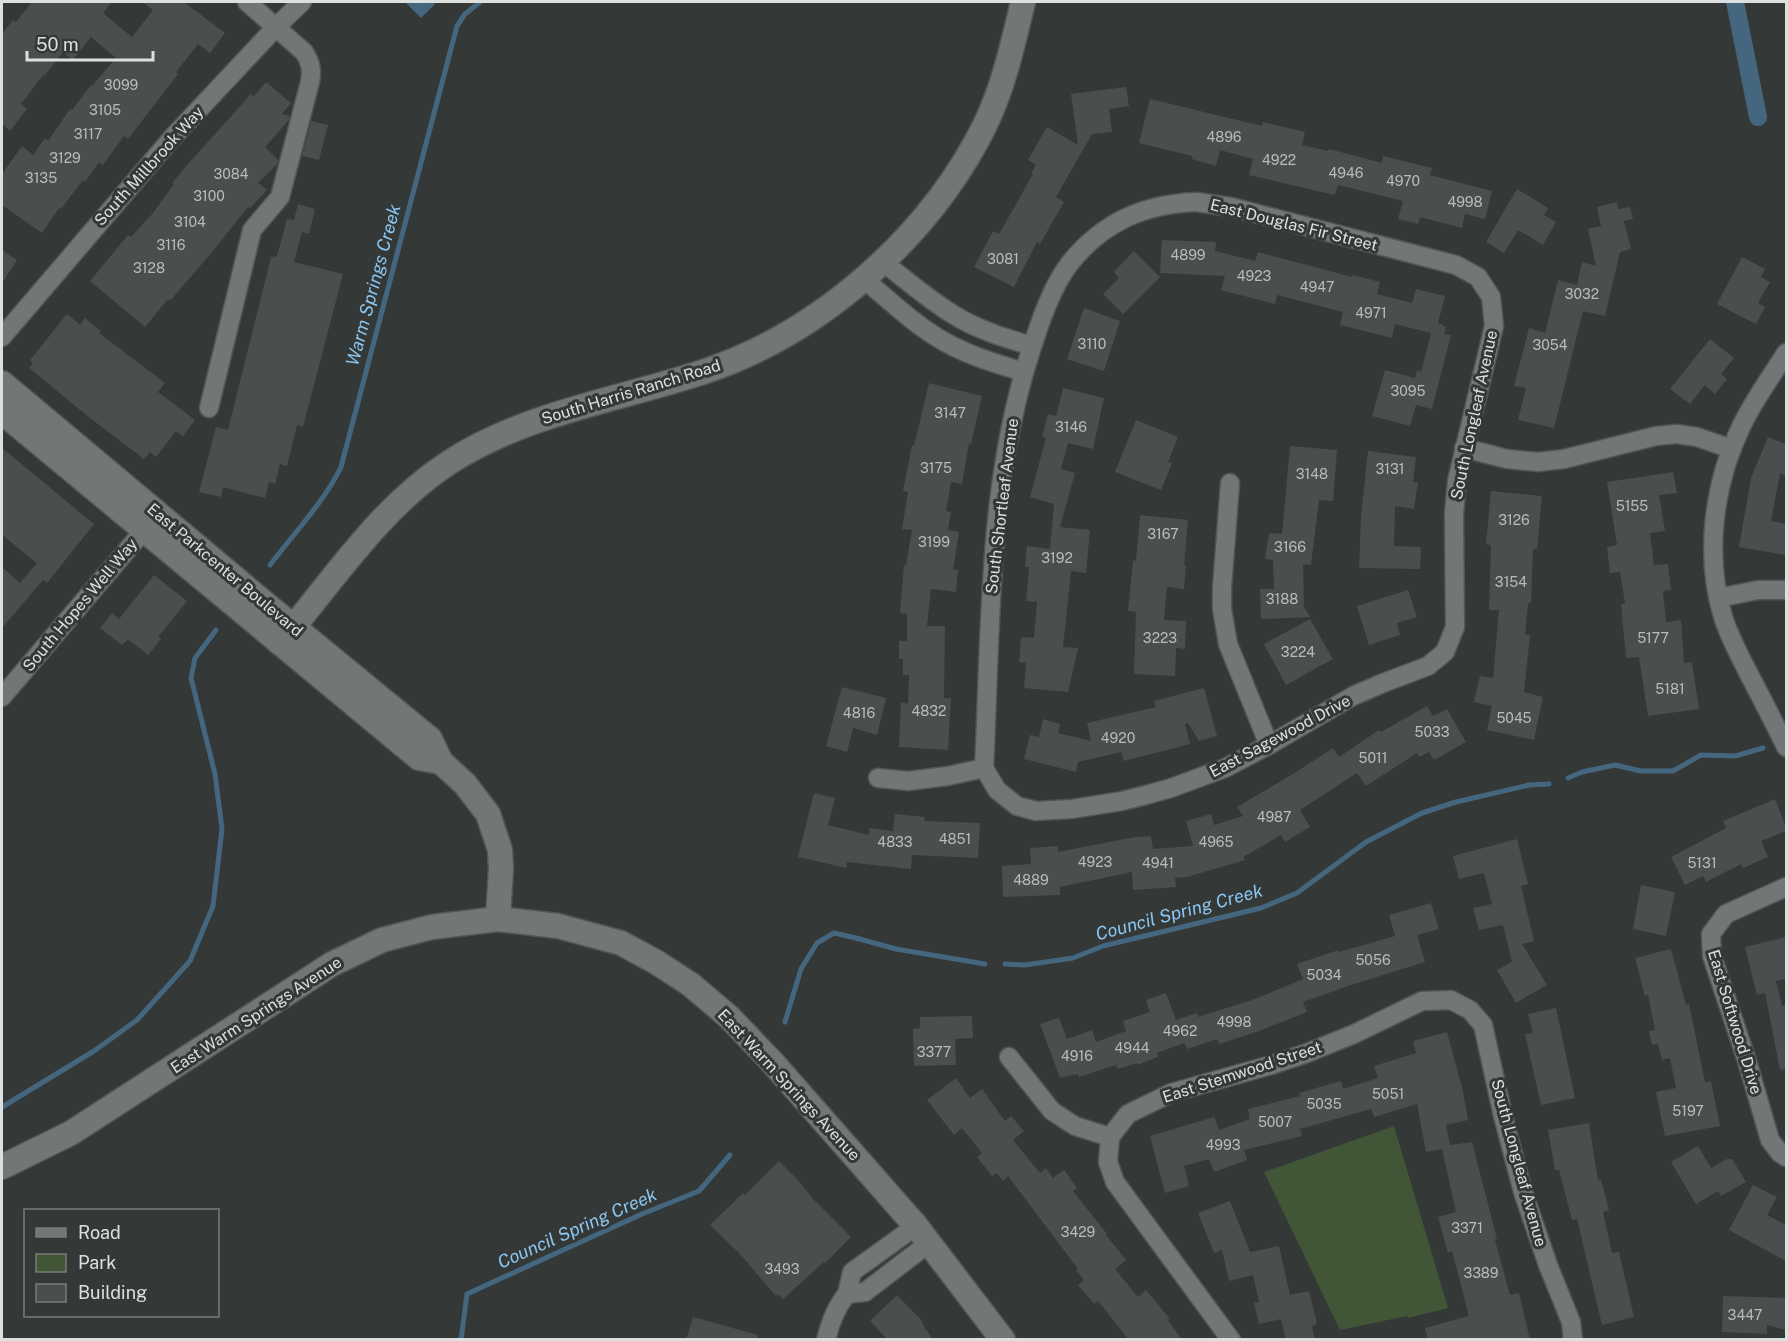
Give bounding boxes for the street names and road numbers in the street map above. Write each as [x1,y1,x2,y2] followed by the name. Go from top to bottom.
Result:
[90,102,208,230] street label: South Millbrook Way
[1208,195,1380,255] street label: East Douglas Fir Street
[1447,329,1501,501] street label: South Longleaf Avenue
[539,356,723,428] street label: South Harris Ranch Road
[982,417,1022,595] street label: South Shortleaf Avenue
[143,499,307,641] street label: East Parkcenter Boulevard
[19,534,142,675] street label: South Hopes Well Way
[1206,691,1354,781] street label: East Sagewood Drive
[1704,947,1766,1097] street label: East Softwood Drive
[167,953,345,1077] street label: East Warm Springs Avenue
[714,1005,864,1165] street label: East Warm Springs Avenue
[1160,1037,1324,1107] street label: East Stemwood Street
[1487,1077,1551,1249] street label: South Longleaf Avenue

